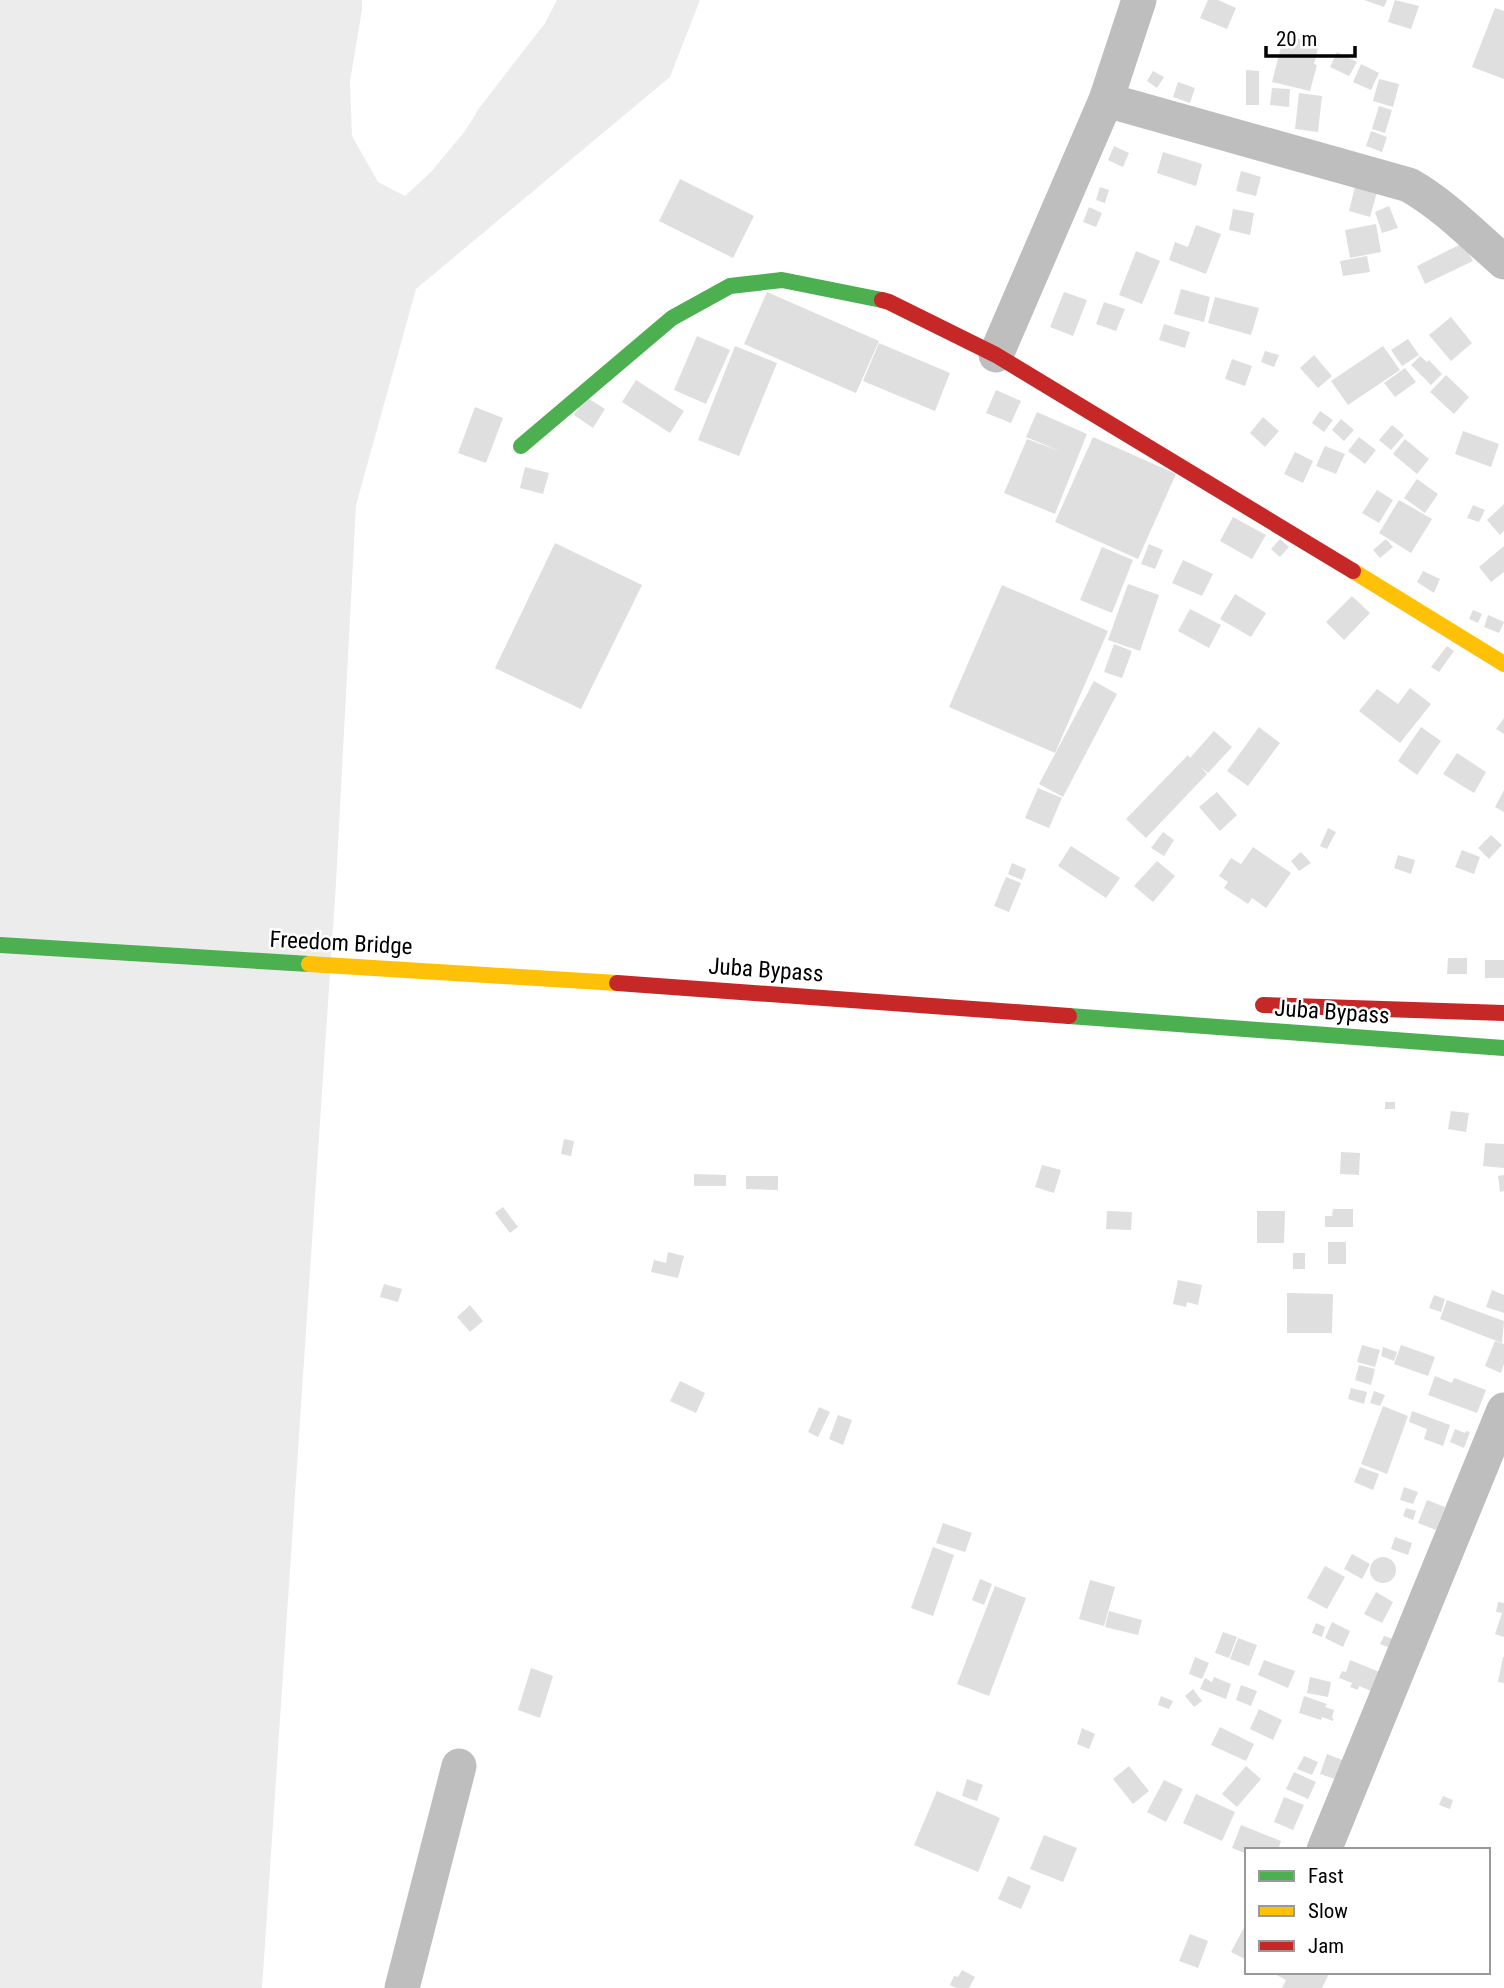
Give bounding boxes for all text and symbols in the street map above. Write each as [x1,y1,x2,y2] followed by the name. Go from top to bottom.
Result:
[1266,14,1355,58] scale bar
[1276,27,1317,51] text: 20 m
[269,926,413,960] street label: Freedom Bridge
[708,953,824,987] street label: Juba Bypass
[1274,995,1390,1029] street label: Juba Bypass
[1245,1848,1490,1974] legend
[1308,1864,1344,1888] text: Fast
[1308,1899,1348,1923] text: Slow
[1308,1934,1344,1958] text: Jam

